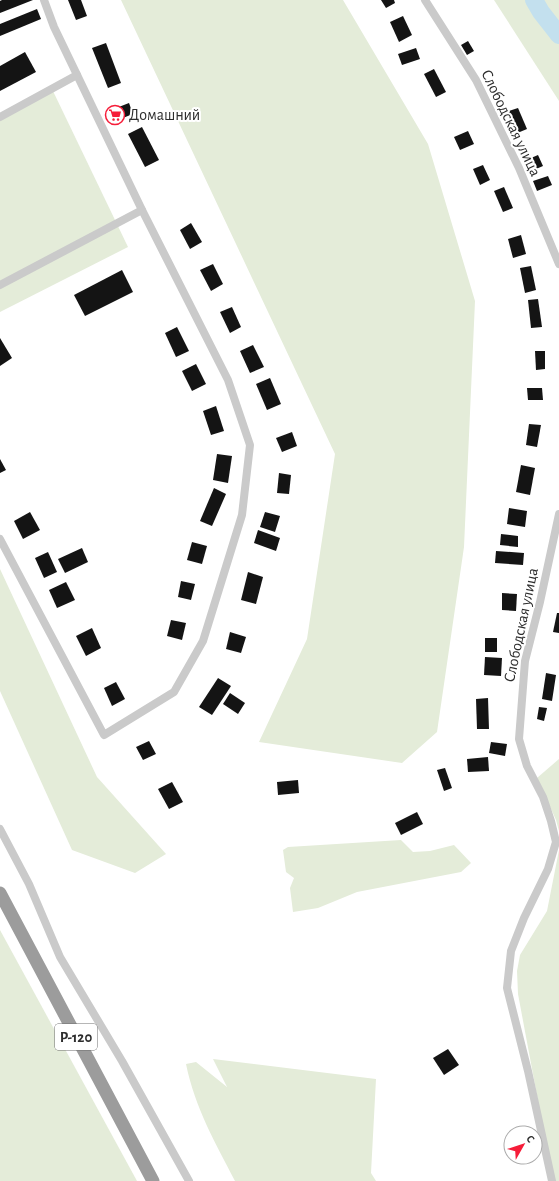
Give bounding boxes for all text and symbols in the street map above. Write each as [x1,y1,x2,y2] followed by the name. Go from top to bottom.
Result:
[477,67,544,179] street label: Слободская улица
[104,104,126,126] supermarket icon: Домашний
[129,107,200,123] place label: Домашний
[501,566,542,684] street label: Слободская улица
[55,1024,97,1050] road number: Р-120
[503,1125,543,1165] north arrow
[524,1133,537,1145] text: С

